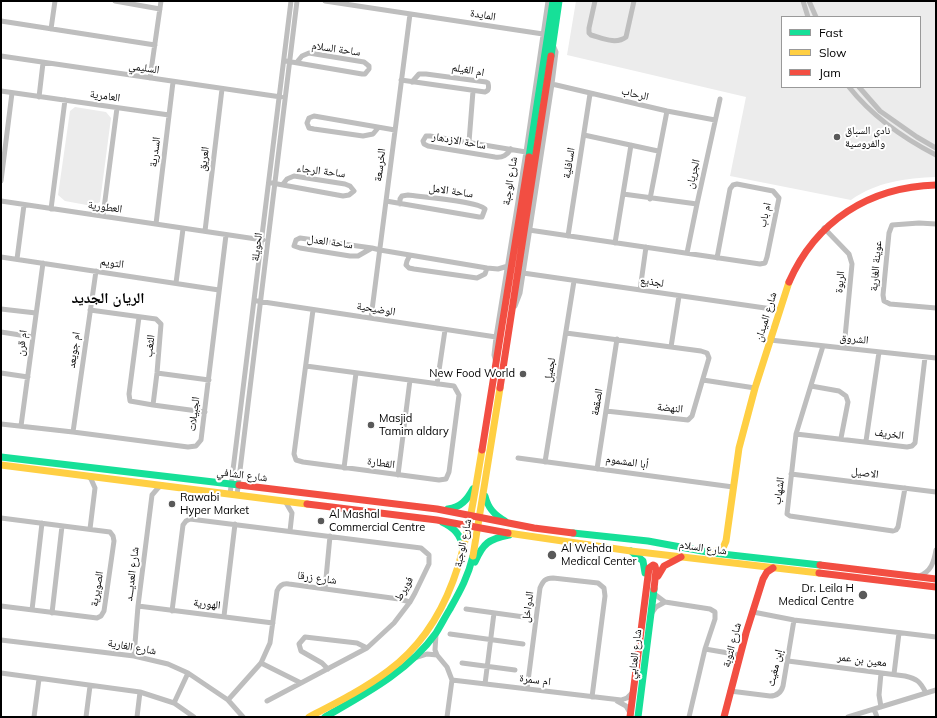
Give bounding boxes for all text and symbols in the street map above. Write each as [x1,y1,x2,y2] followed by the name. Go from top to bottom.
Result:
[469,6,497,24] street label: المايدة
[781,16,921,88] legend
[819,25,843,40] text: Fast
[311,39,361,59] street label: ساحة السلام
[819,45,847,60] text: Slow
[128,59,160,77] street label: السليمي
[451,61,485,79] street label: ام الغيلم
[819,65,841,80] text: Jam
[620,84,650,104] street label: الرحاب
[89,87,121,105] street label: العامرية
[845,124,890,150] place label: نادي السباق والفروسية
[431,130,487,152] street label: ساحة الازدهار
[832,132,842,142] marker: نادي السباق والفروسية
[147,136,163,168] street label: السدرية
[196,146,212,172] street label: العريق
[560,147,578,179] street label: السافلية
[371,148,389,182] street label: الخرسعة
[500,156,520,206] street label: شارع الوجبة
[683,158,703,190] street label: الجريان
[296,161,346,181] street label: ساحة الرجاء
[428,181,474,201] street label: ساحة الامل
[87,198,123,216] street label: العطورية
[756,201,774,229] street label: ام باب
[249,232,265,262] street label: الحويلة
[306,232,354,252] street label: ساحة العدل
[867,240,885,292] street label: عوينة الغارية
[99,255,125,271] street label: التويم
[832,270,848,294] street label: الربوة
[639,274,665,290] street label: لجذيع
[71,289,145,307] district label: الريان الجديد
[752,290,780,344] street label: شارع الميدان
[356,299,396,319] street label: الوضيحية
[14,329,30,357] street label: ام قرن
[65,331,83,369] street label: ام جويعد
[839,331,869,347] street label: الشروق
[142,334,158,358] street label: الثغب
[542,357,558,383] street label: لجميل
[429,367,515,381] place label: New Food World
[518,369,528,379] marker: New Food World
[588,387,606,417] street label: الصقعة
[185,396,203,432] street label: الجبيلات
[656,400,684,416] street label: النهضة
[379,412,449,438] place label: Masjid Tamim aldary
[366,420,376,430] marker: Masjid Tamim aldary
[874,426,904,442] street label: الخريف
[605,452,649,472] street label: أبا المشموم
[366,455,396,471] street label: القطارة
[216,465,268,485] street label: شارع الشافي
[851,465,879,481] street label: الاصيل
[771,476,787,506] street label: الشهاب
[180,491,249,517] place label: Rawabi Hyper Market
[167,499,177,509] marker: Rawabi Hyper Market
[329,508,425,534] place label: Al Mashal Commercial Centre
[316,516,326,526] marker: Al Mashal Commercial Centre
[451,518,475,568] street label: شارع الوجبة
[678,538,728,558] street label: شارع السلام
[561,542,636,568] place label: Al Wehda Medical Center
[122,546,142,602] street label: شارع العديـــد
[546,549,558,561] marker: Al Wehda Medical Center
[296,569,338,587] street label: شارع زرقا
[88,570,106,608] street label: الصويرية
[392,574,416,604] street label: فويرط
[779,582,854,608] place label: Dr. Leila H Medical Centre
[857,589,869,601] marker: Dr. Leila H Medical Centre
[519,591,537,623] street label: الدواخل
[193,596,221,612] street label: الهورية
[720,621,744,669] street label: شارع التوبة
[625,628,645,680] street label: شارع العنابي
[107,636,157,658] street label: شارع الغارية
[764,648,786,688] street label: إبن مغيث
[837,650,887,670] street label: معين بن عمر
[519,672,551,688] street label: ام سمرة

